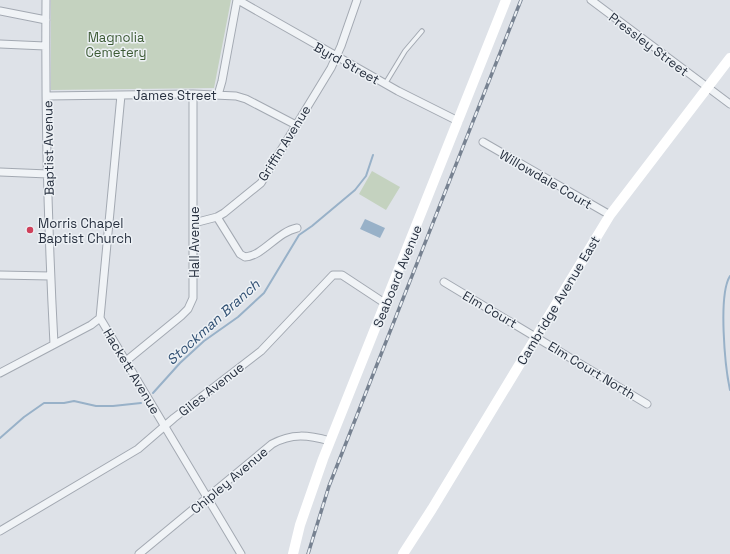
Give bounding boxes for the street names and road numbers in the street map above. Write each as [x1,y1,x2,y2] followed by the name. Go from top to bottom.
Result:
[605,9,692,80] street label: Pressley Street
[311,38,383,88] street label: Byrd Street
[133,87,217,104] street label: James Street
[39,100,58,196] street label: Baptist Avenue
[254,102,315,184] street label: Griffin Avenue
[496,146,595,213] street label: Willowdale Court
[186,206,203,278] street label: Hall Avenue
[369,222,426,330] street label: Seaboard Avenue
[513,233,604,368] street label: Cambridge Avenue East
[459,287,520,332] street label: Elm Court
[99,325,164,417] street label: Hackett Avenue
[545,338,639,403] street label: Elm Court North
[175,359,248,420] street label: Giles Avenue
[187,443,271,518] street label: Chipley Avenue

